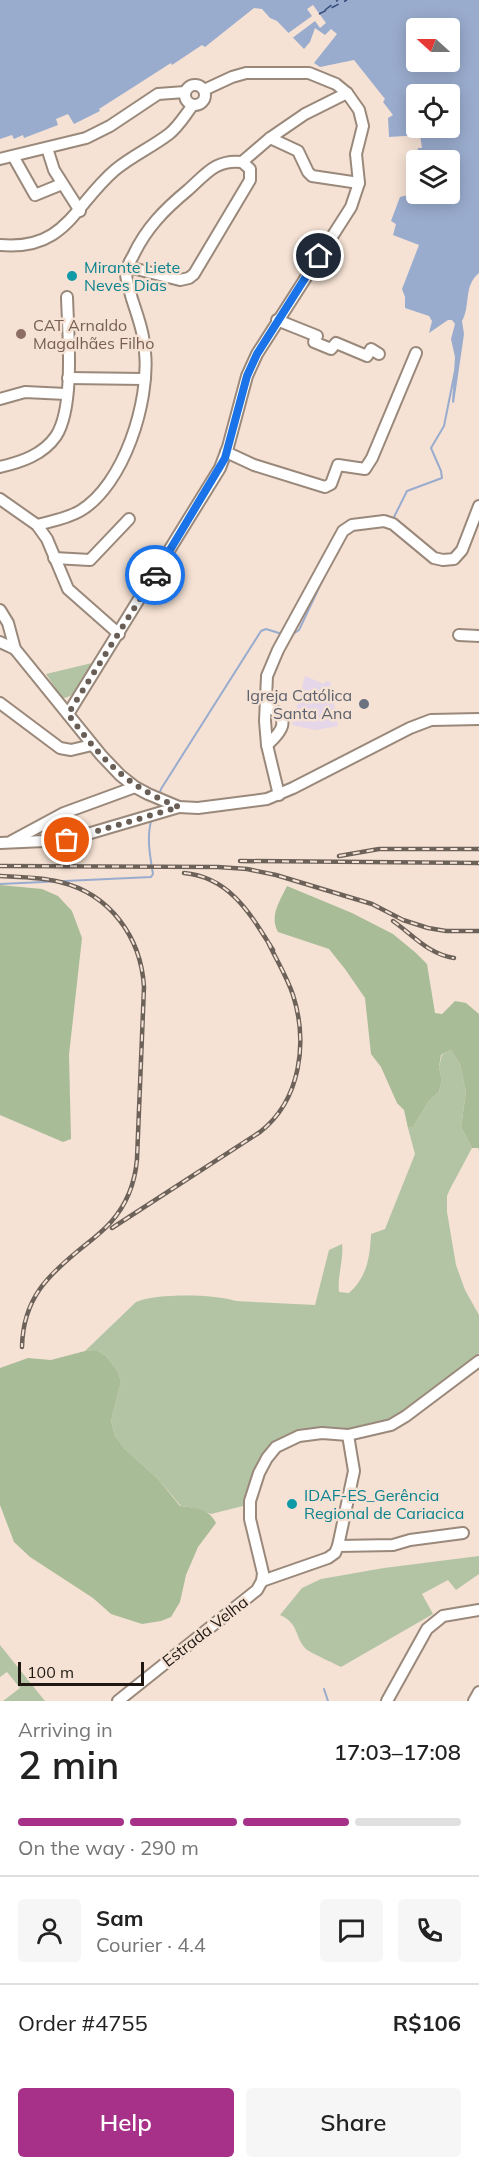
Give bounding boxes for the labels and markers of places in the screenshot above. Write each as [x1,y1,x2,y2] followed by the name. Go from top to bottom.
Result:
[293,230,344,281] pin
[84,257,180,295] place label: Mirante Liete Neves Dias
[65,269,79,283] marker: Mirante Liete Neves Dias
[33,315,154,353] place label: CAT Arnaldo Magalhães Filho
[14,327,28,341] marker: CAT Arnaldo Magalhães Filho
[246,685,352,723] place label: Igreja Católica Santa Ana
[357,697,371,711] marker: Igreja Católica Santa Ana
[41,814,92,865] pin
[304,1485,464,1523] place label: IDAF-ES_Gerência Regional de Cariacica
[285,1497,299,1511] marker: IDAF-ES_Gerência Regional de Cariacica

